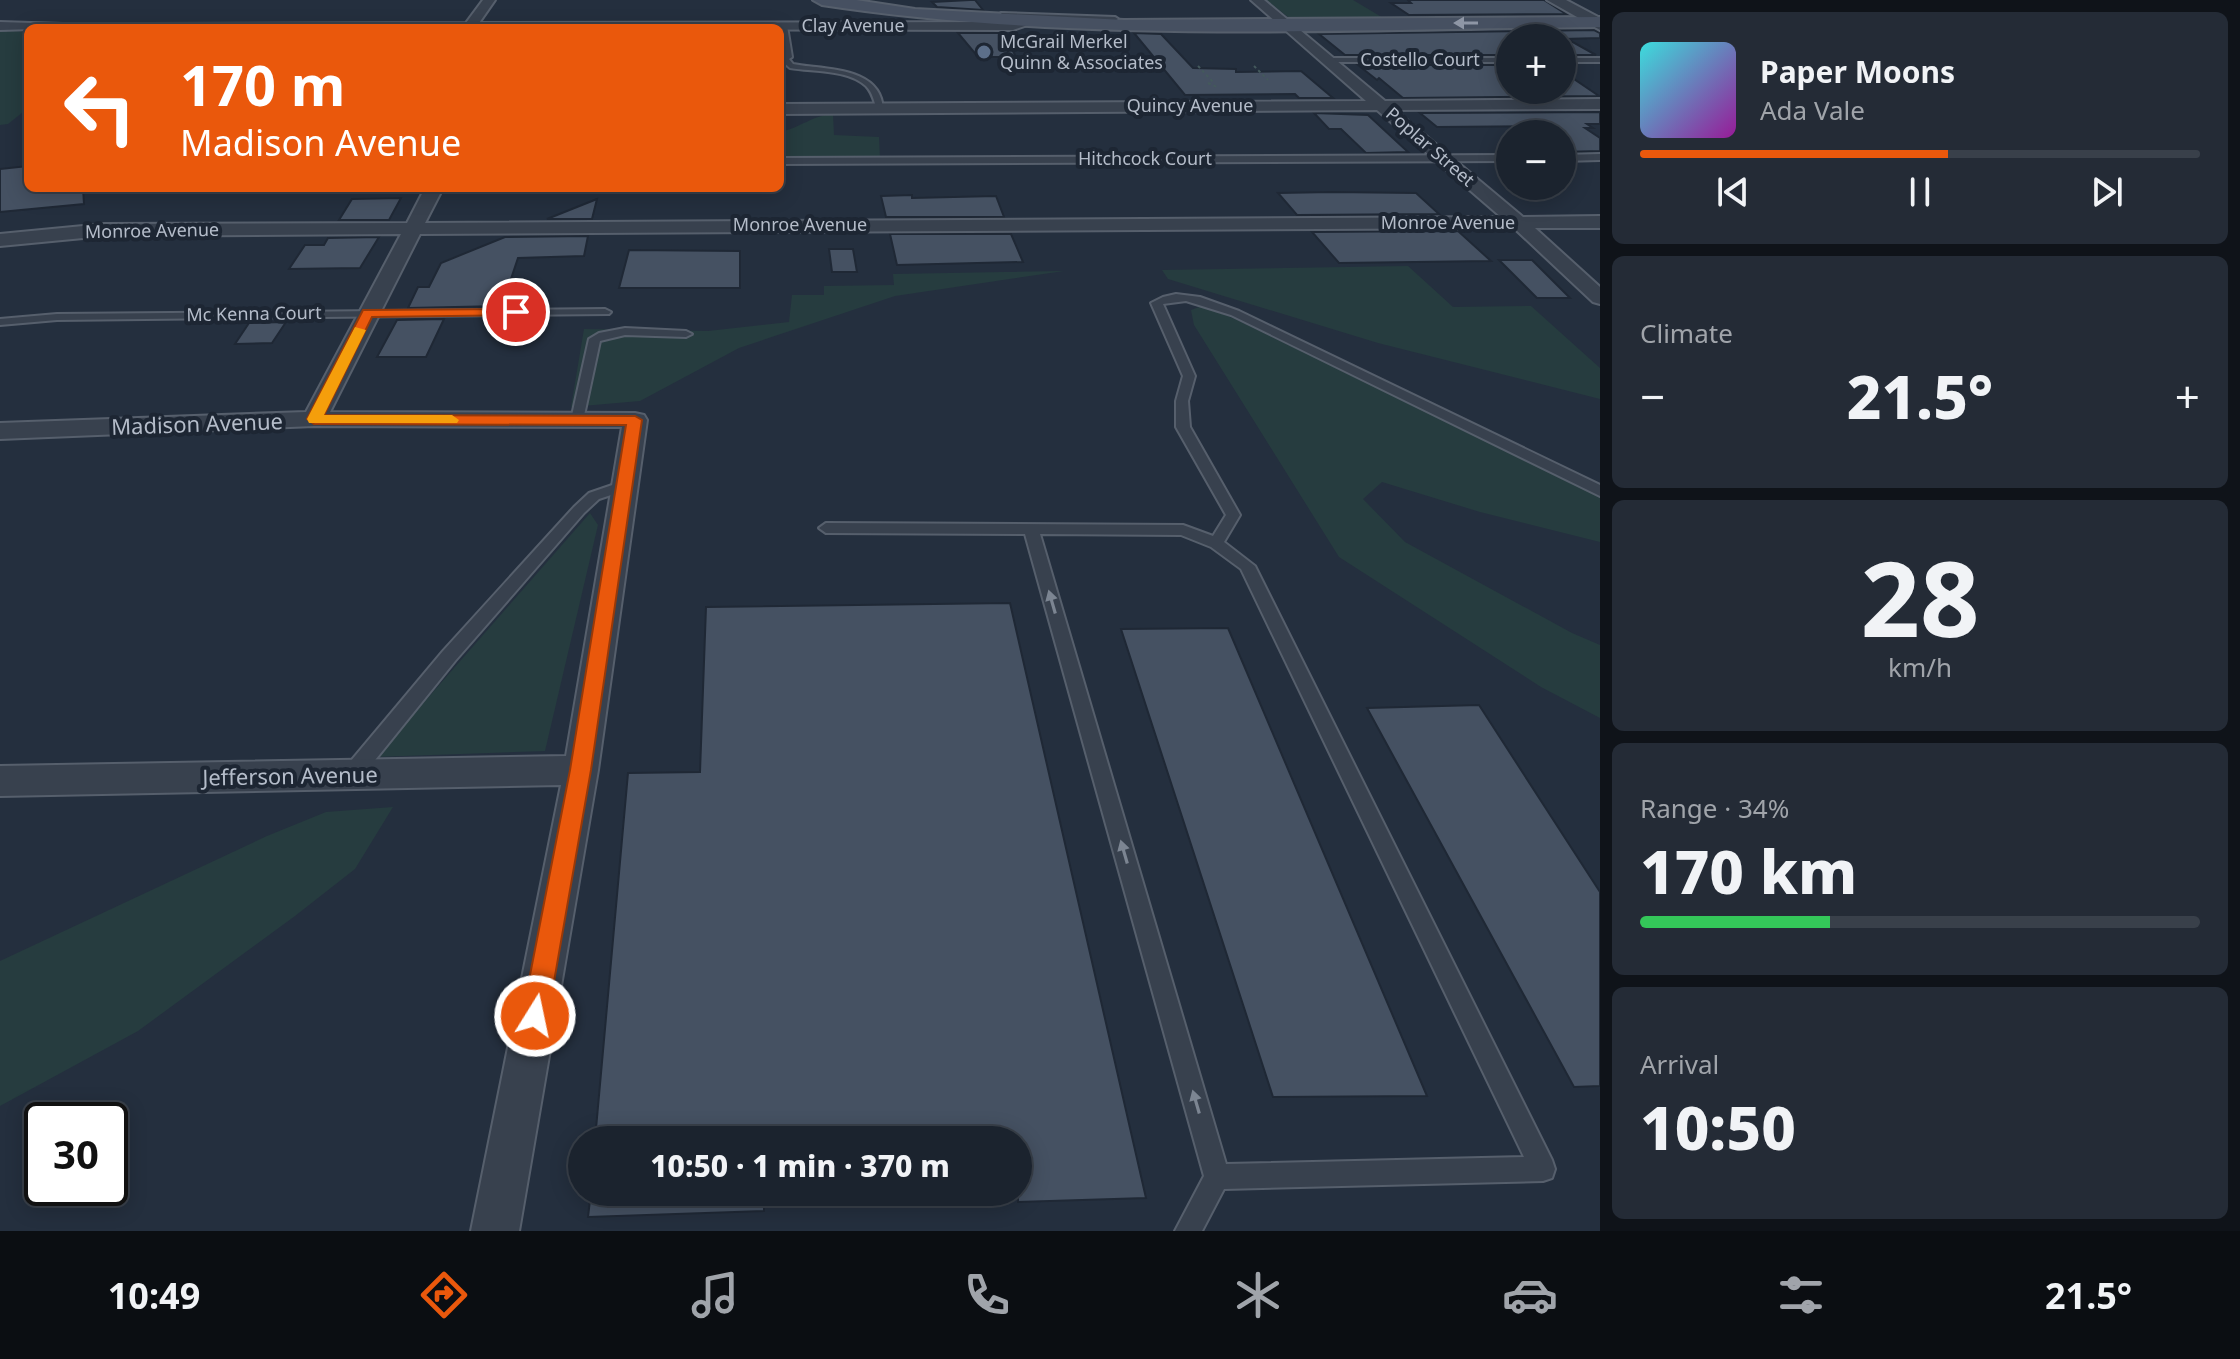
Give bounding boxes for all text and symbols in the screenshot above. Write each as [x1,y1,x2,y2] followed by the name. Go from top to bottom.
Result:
[801,13,905,37] street label: Clay Avenue
[1453,17,1478,29] one-way arrow
[1496,24,1576,200] map controls
[1496,24,1576,104] button: +
[1000,29,1163,74] place label: McGrail Merkel Quinn & Associates
[975,43,993,61] marker: McGrail Merkel Quinn & Associates
[180,46,345,122] text: 170 m
[1360,47,1480,71] street label: Costello Court
[1760,51,1955,92] text: Paper Moons
[48,56,152,160] icon: left
[1760,92,1865,128] text: Ada Vale
[1127,93,1253,117] street label: Quincy Avenue
[1381,101,1480,192] street label: Poplar Street
[180,118,461,167] text: Madison Avenue
[1496,120,1576,200] button: −
[1078,146,1213,170] street label: Hitchcock Court
[1711,170,1755,214] icon: previous
[1898,170,1942,214] icon: pause
[2085,170,2129,214] icon: next
[1381,210,1515,234] street label: Monroe Avenue
[733,212,867,236] street label: Monroe Avenue
[85,217,219,243] street label: Monroe Avenue
[482,278,550,346] pin
[494,290,538,334] icon: arrive
[186,300,322,326] street label: Mc Kenna Court
[1640,315,1733,351] text: Climate
[1847,355,1993,437] text: 21.5°
[1640,366,1665,426] text: −
[2175,366,2200,426] text: +
[111,405,283,441] street label: Madison Avenue
[1861,526,1979,667] text: 28
[1045,590,1058,614] one-way arrow
[1888,649,1952,685] text: km/h
[200,758,378,792] street label: Jefferson Avenue
[1640,790,1789,826] text: Range · 34%
[1640,830,1857,912] text: 170 km
[1117,840,1130,864] one-way arrow
[493,974,577,1058] position arrow
[1640,1046,1719,1082] text: Arrival
[1640,1086,1796,1168] text: 10:50
[1189,1089,1202,1113] one-way arrow
[24,1102,128,1206] speed limit sign: 30
[650,1145,950,1186] text: 10:50 · 1 min · 370 m
[416,1267,472,1323] icon: directions
[687,1267,743,1323] icon: music
[959,1267,1015,1323] icon: phone
[1230,1267,1286,1323] icon: climate
[1502,1267,1558,1323] icon: car
[1773,1267,1829,1323] icon: filters
[108,1271,200,1320] text: 10:49
[2045,1271,2132,1320] text: 21.5°

